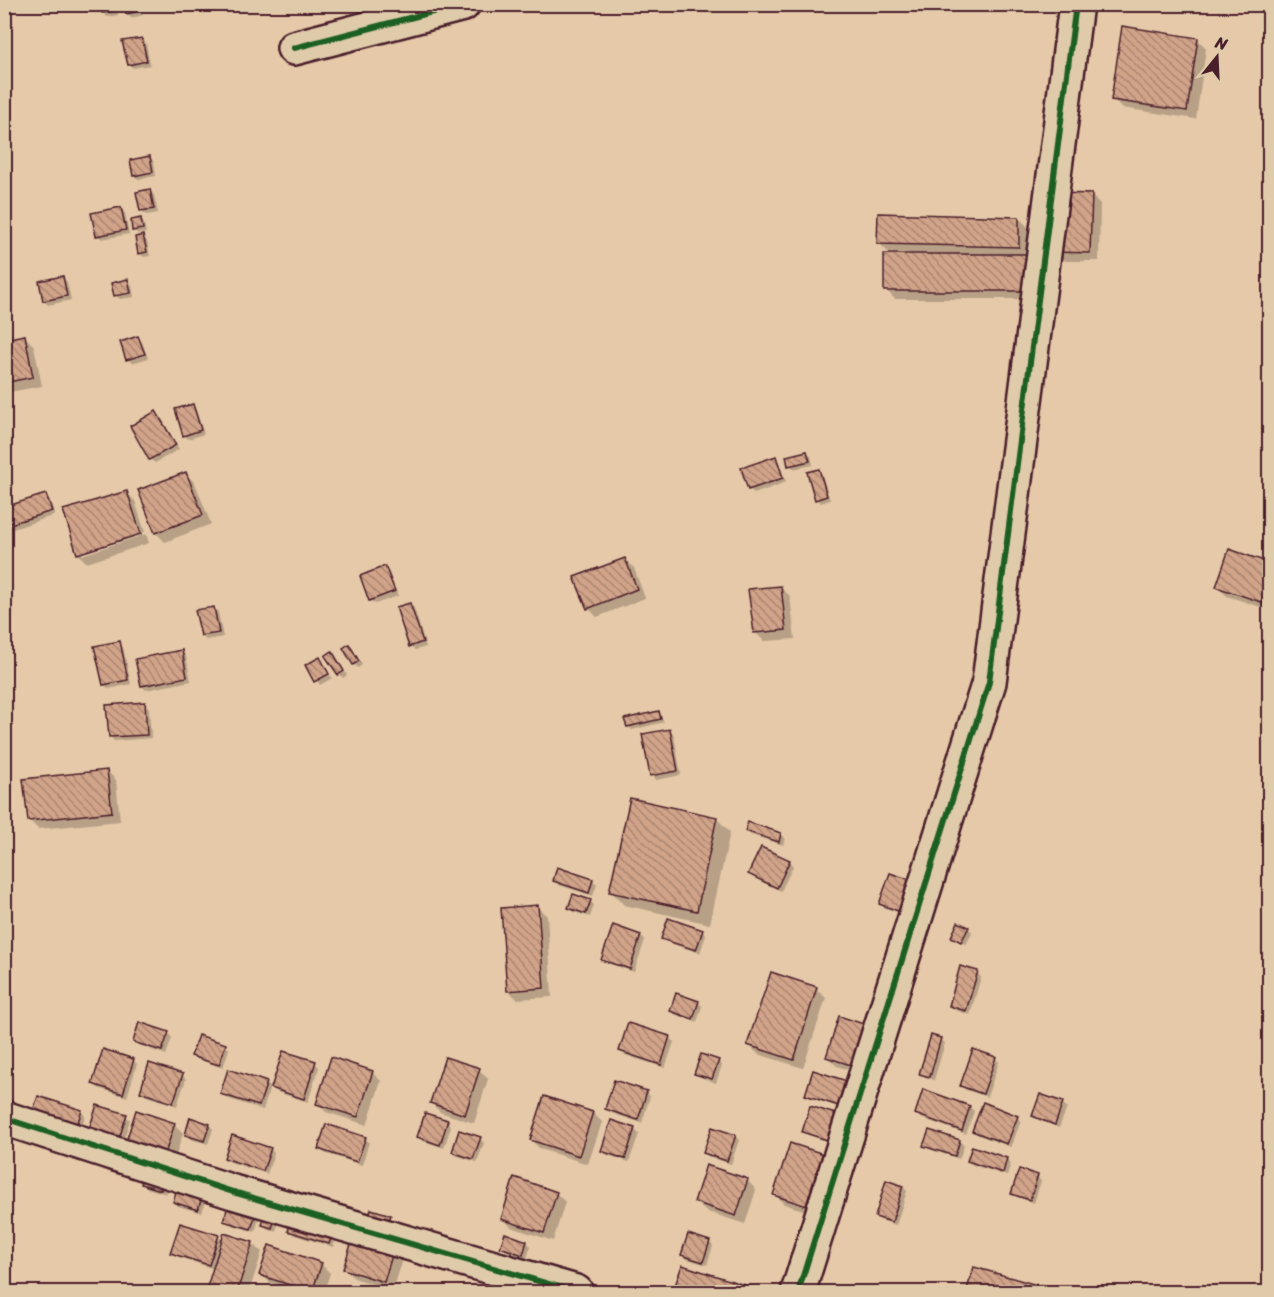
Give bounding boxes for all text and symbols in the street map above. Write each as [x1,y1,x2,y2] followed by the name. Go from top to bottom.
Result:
[1187,27,1247,87] north arrow
[1211,27,1232,59] text: N

